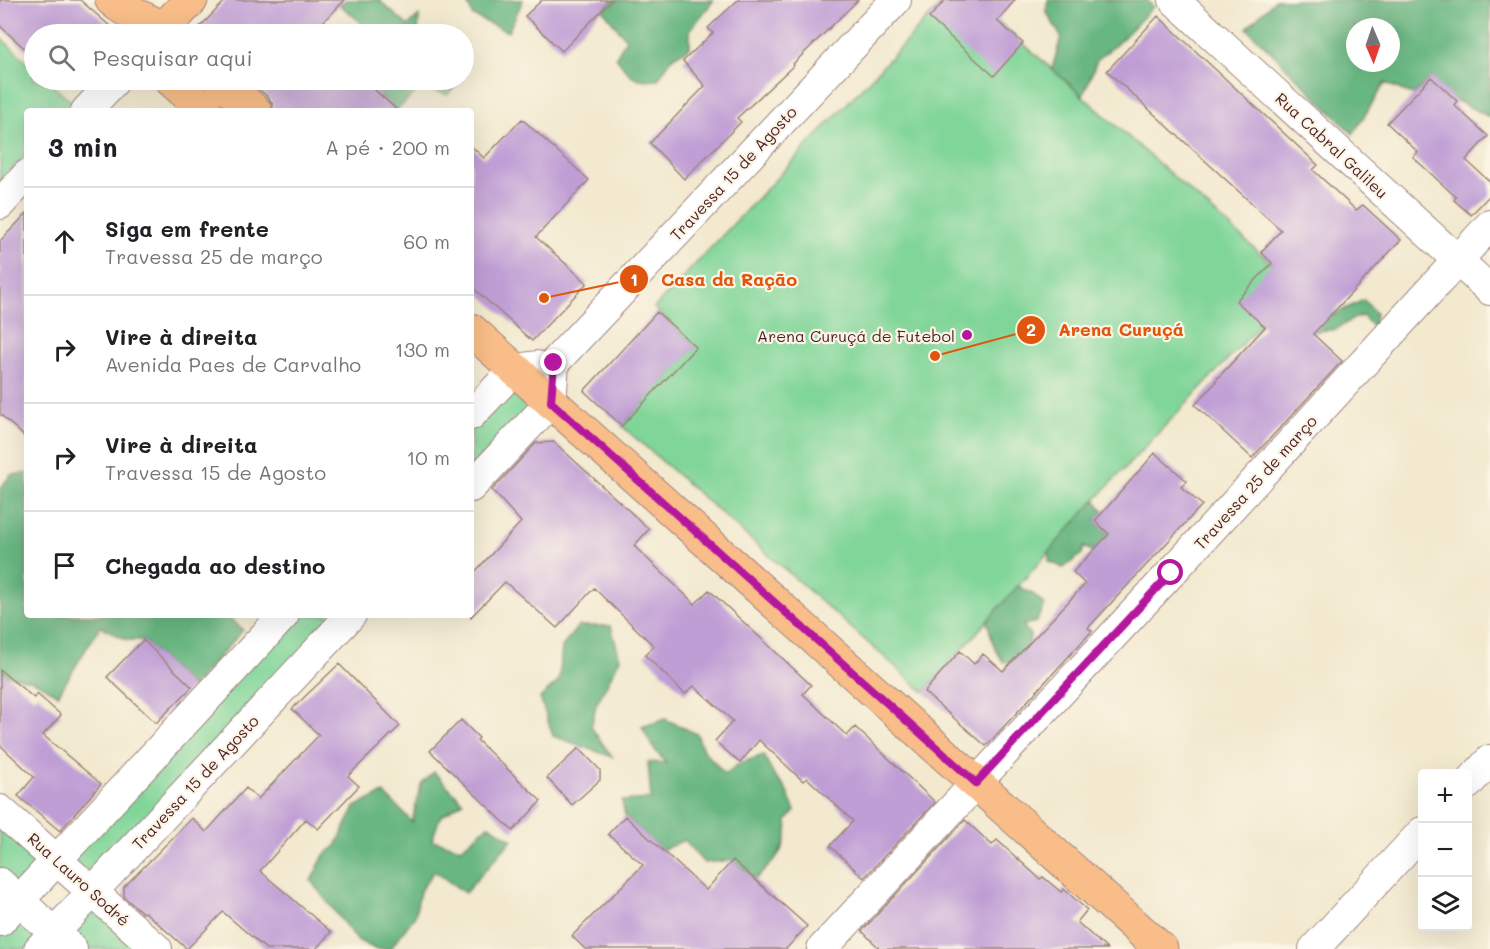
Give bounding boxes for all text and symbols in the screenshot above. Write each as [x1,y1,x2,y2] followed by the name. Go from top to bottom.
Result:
[1346,18,1400,72] north arrow
[24,24,474,90] search box
[45,41,78,74] icon: search
[93,43,253,72] text: Pesquisar aqui
[1271,87,1393,203] street label: Rua Cabral Galileu
[665,101,801,245] street label: Travessa 15 de Agosto
[48,130,117,164] text: 3 min
[325,134,450,160] text: A pé · 200 m
[105,214,269,243] text: Siga em frente
[48,225,81,258] icon: ahead
[403,228,450,254] text: 60 m
[105,243,323,269] text: Travessa 25 de março
[619,261,809,297] callout: Casa da Ração
[630,267,638,291] text: 1
[661,267,797,291] text: Casa da Ração
[1016,312,1196,348] callout: Arena Curuçá
[1026,317,1036,341] text: 2
[1058,317,1184,341] text: Arena Curuçá
[105,322,258,351] text: Vire à direita
[757,325,955,346] place label: Arena Curuçá de Futebol
[960,328,974,342] marker: Arena Curuçá de Futebol
[48,333,81,366] icon: right
[395,336,450,362] text: 130 m
[540,349,566,375] route end
[105,351,361,377] text: Avenida Paes de Carvalho
[1189,410,1321,554] street label: Travessa 25 de março
[105,430,258,459] text: Vire à direita
[48,441,81,474] icon: right
[406,444,450,470] text: 10 m
[105,459,326,485] text: Travessa 15 de Agosto
[48,549,81,582] icon: arrive
[105,551,325,580] text: Chegada ao destino
[1157,559,1183,585] route start
[127,710,263,854] street label: Travessa 15 de Agosto
[1418,769,1472,931] map controls
[1418,769,1472,823] button: +
[1418,823,1472,877] button: −
[24,828,134,930] street label: Rua Lauro Sodré
[1418,877,1472,931] button: layers

